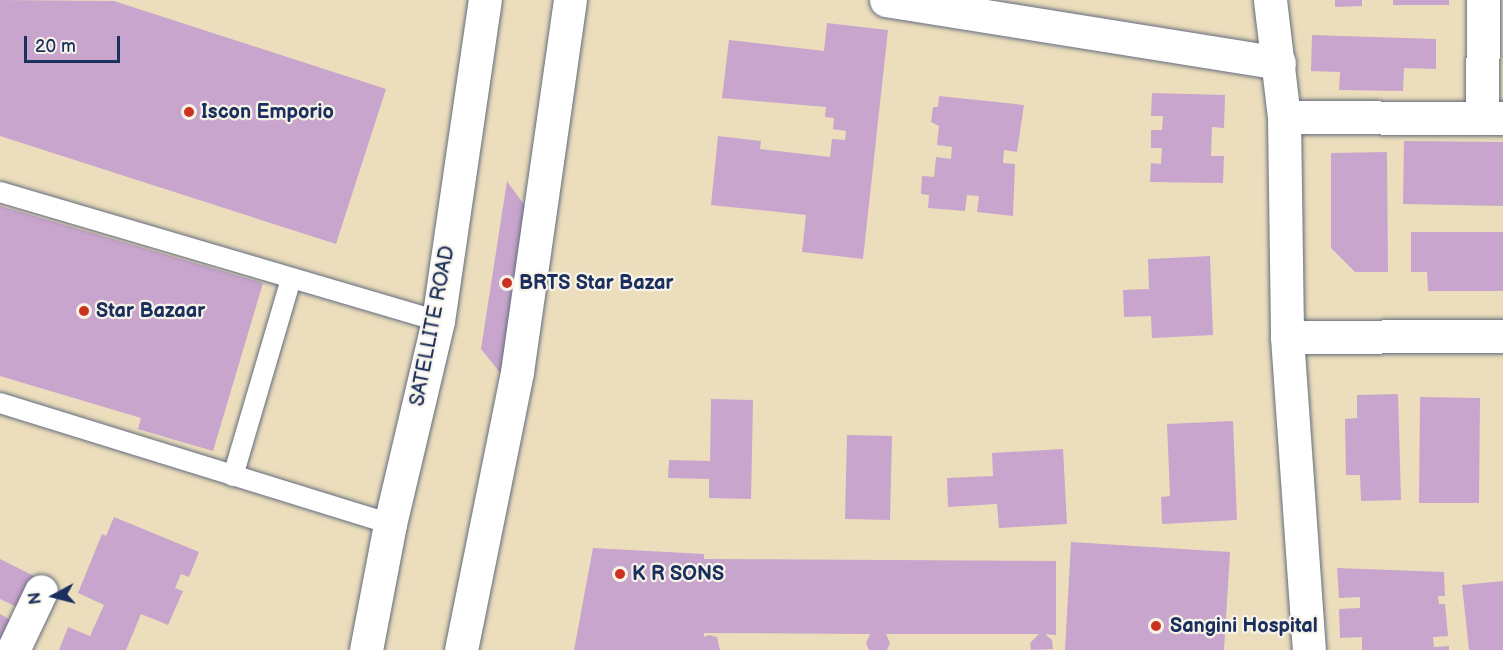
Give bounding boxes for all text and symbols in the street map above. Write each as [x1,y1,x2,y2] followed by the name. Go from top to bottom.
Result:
[27,24,123,62] scale bar
[35,36,76,57] text: 20 m
[201,100,334,124] place label: Iscon Emporio
[182,105,196,119] marker: Iscon Emporio
[406,244,460,408] street label: SATELLITE ROAD
[519,271,674,295] place label: BRTS Star Bazar
[500,276,514,290] marker: BRTS Star Bazar
[96,299,205,323] place label: Star Bazaar
[77,304,91,318] marker: Star Bazaar
[632,562,724,586] place label: K R SONS
[24,566,84,626] north arrow
[613,567,627,581] marker: K R SONS
[25,591,46,605] text: N
[1170,614,1318,638] place label: Sangini Hospital
[1147,617,1165,635] marker: Sangini Hospital

